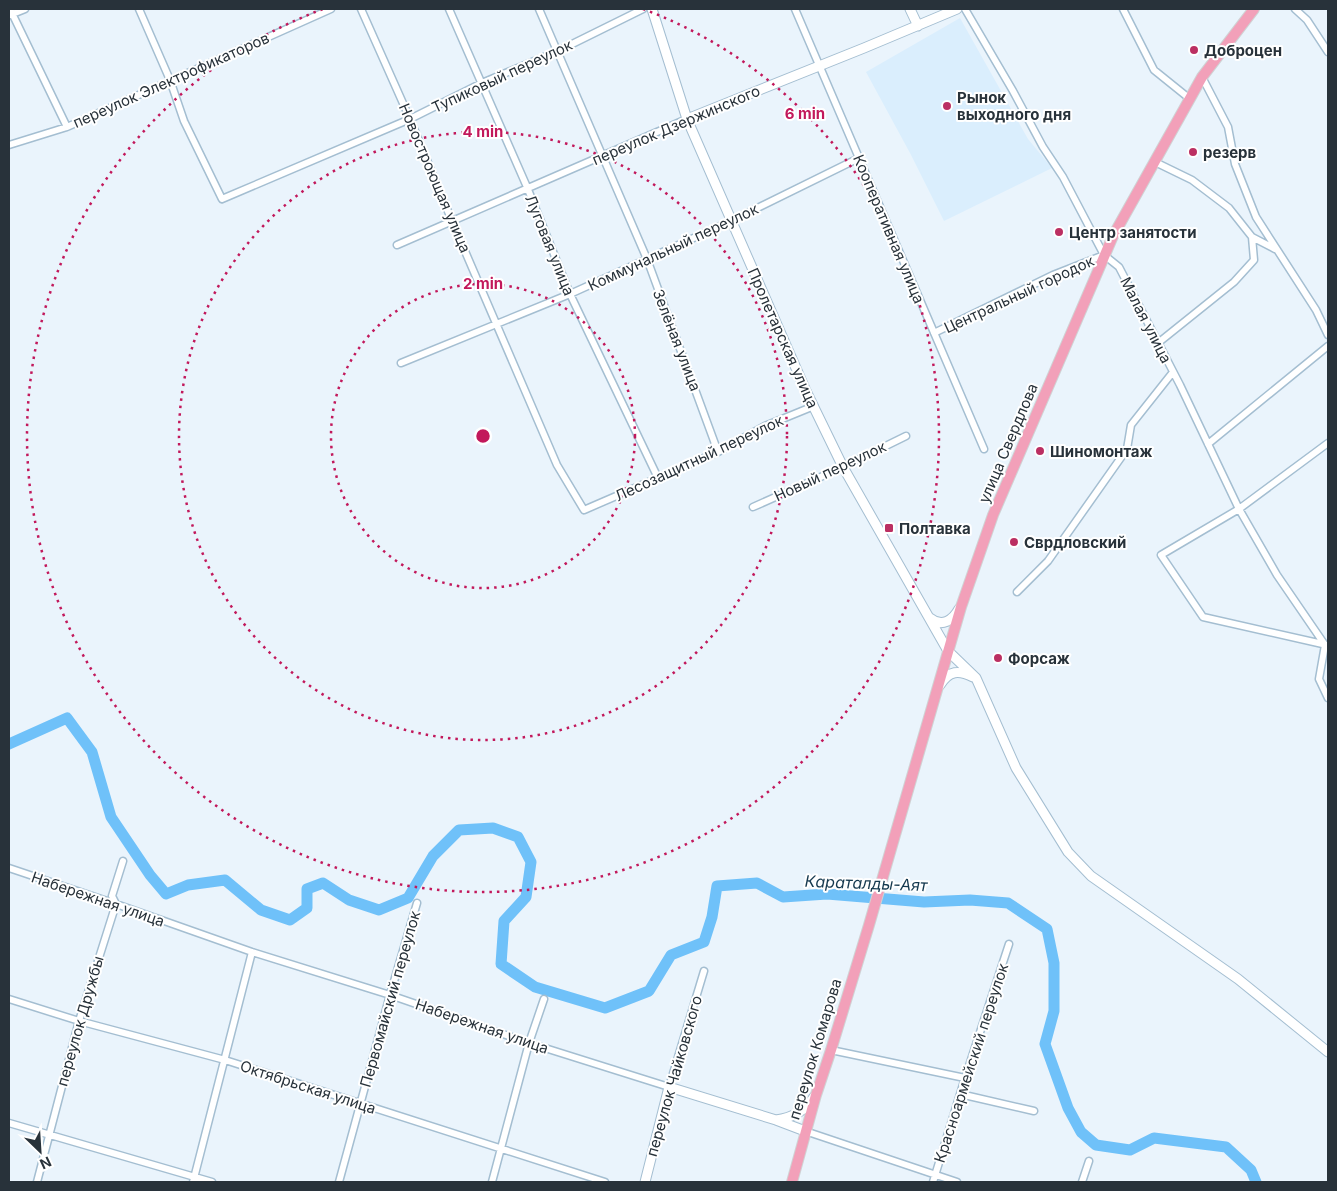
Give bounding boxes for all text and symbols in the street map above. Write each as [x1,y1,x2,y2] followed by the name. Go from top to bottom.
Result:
[70,28,272,132] street label: переулок Электрофикаторов
[429,35,575,117] street label: Тупиковый переулок
[1204,41,1282,60] place label: Доброцен
[1188,44,1200,56] marker: Доброцен
[589,81,763,169] street label: переулок Дзержинского
[957,88,1071,124] place label: Рынок выходного дня
[395,100,475,256] street label: Новостроющая улица
[941,100,953,112] marker: Рынок выходного дня
[785,104,825,123] text: 6 min
[463,122,503,141] text: 4 min
[1203,143,1257,162] place label: резерв
[1187,146,1199,158] marker: резерв
[849,152,929,306] street label: Кооперативная улица
[521,192,579,298] street label: Луговая улица
[585,199,761,295] street label: Коммунальный переулок
[1069,223,1196,242] place label: Центр занятости
[1053,226,1065,238] marker: Центр занятости
[941,251,1097,337] street label: Центральный городок
[743,265,823,411] street label: Пролетарская улица
[463,274,503,293] text: 2 min
[1116,274,1176,366] street label: Малая улица
[649,286,705,394] street label: Зелёная улица
[974,380,1042,506] street label: улица Свердлова
[612,411,786,505] street label: Лесозащитный переулок
[474,427,492,445] centre of rings
[771,437,889,505] street label: Новый переулок
[1050,442,1153,461] place label: Шиномонтаж
[1034,445,1046,457] marker: Шиномонтаж
[899,519,971,538] place label: Полтавка
[883,522,895,534] marker: Полтавка
[1024,533,1126,552] place label: Сврдловский
[1008,536,1020,548] marker: Сврдловский
[1008,649,1070,668] place label: Форсаж
[992,652,1004,664] marker: Форсаж
[29,867,167,931] street label: Набережная улица
[804,871,929,895] water label: Караталды-Аят
[356,909,424,1089] street label: Первомайский переулок
[52,954,108,1088] street label: переулок Дружбы
[930,961,1012,1165] street label: Красноармейский переулок
[785,976,845,1122] street label: переулок Комарова
[642,993,706,1159] street label: переулок Чайковского
[413,994,551,1058] street label: Набережная улица
[238,1056,378,1118] street label: Октябрьская улица
[15,1126,65,1176] north arrow
[37,1153,54,1173] text: N

